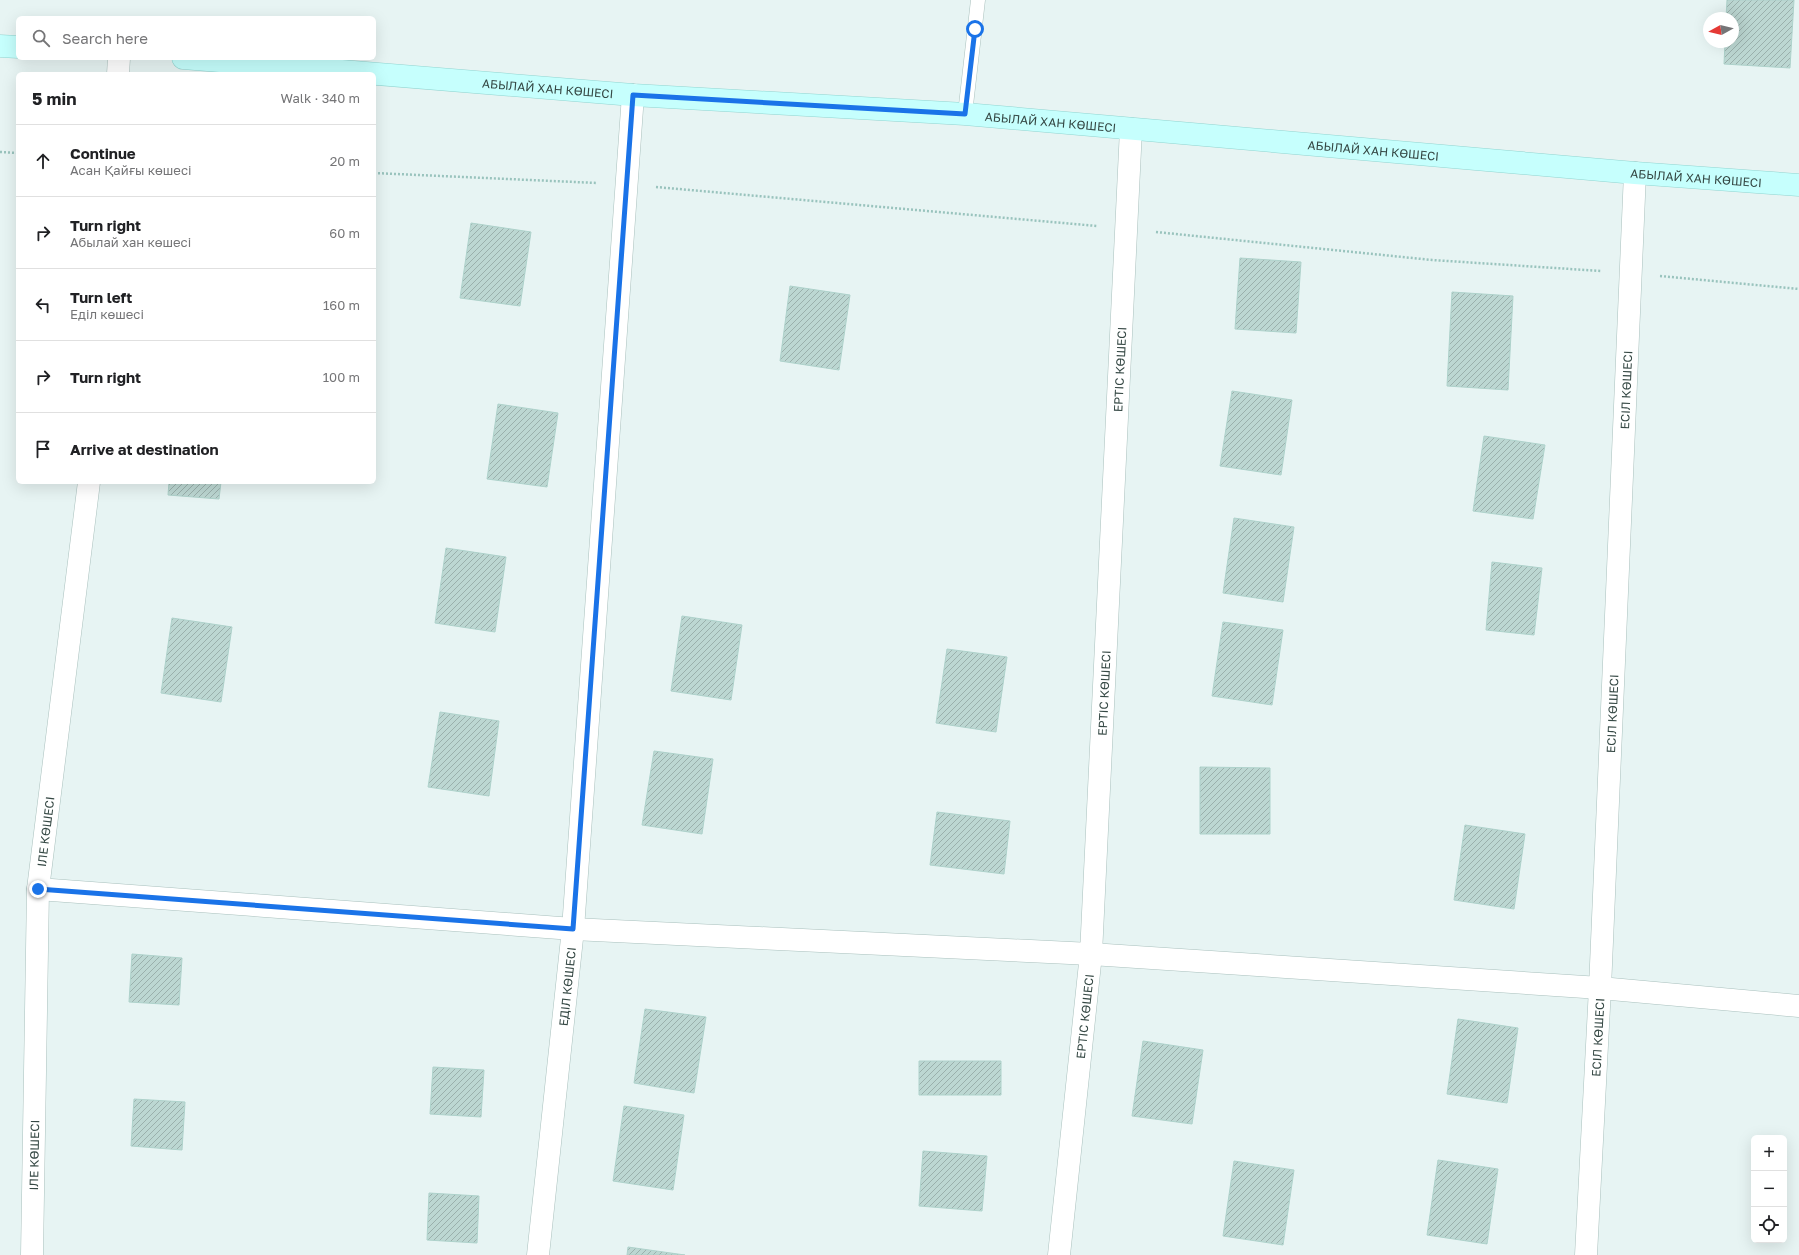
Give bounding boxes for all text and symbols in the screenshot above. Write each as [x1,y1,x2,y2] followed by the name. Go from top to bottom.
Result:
[1703,12,1739,48] north arrow
[16,16,376,60] search box
[966,20,984,38] route start
[30,27,52,49] icon: search
[62,29,148,47] text: Search here
[481,75,614,101] street label: АБЫЛАЙ ХАН КӨШЕСІ
[32,88,76,109] text: 5 min
[280,90,360,106] text: Walk · 340 m
[984,108,1117,135] street label: АБЫЛАЙ ХАН КӨШЕСІ
[1307,137,1440,163] street label: АБЫЛАЙ ХАН КӨШЕСІ
[70,144,136,162] text: Continue
[32,150,54,172] icon: ahead
[330,153,360,169] text: 20 m
[70,162,191,178] text: Асан Қайғы көшесі
[1630,165,1762,190] street label: АБЫЛАЙ ХАН КӨШЕСІ
[70,216,141,234] text: Turn right
[32,222,54,244] icon: right
[329,225,360,241] text: 60 m
[70,234,191,250] text: Абылай хан көшесі
[70,288,132,306] text: Turn left
[32,294,54,316] icon: left
[323,297,360,313] text: 160 m
[70,306,144,322] text: Еділ көшесі
[1110,326,1129,412] street label: ЕРТІС КӨШЕСІ
[1617,350,1635,430] street label: ЕСІЛ КӨШЕСІ
[32,366,54,388] icon: right
[70,368,141,386] text: Turn right
[323,369,360,385] text: 100 m
[32,438,54,460] icon: arrive
[70,440,219,458] text: Arrive at destination
[1094,650,1113,736] street label: ЕРТІС КӨШЕСІ
[1603,674,1621,753] street label: ЕСІЛ КӨШЕСІ
[33,796,57,867] street label: ІЛЕ КӨШЕСІ
[29,880,47,898] route end
[555,946,579,1027] street label: ЕДІЛ КӨШЕСІ
[1072,973,1096,1060] street label: ЕРТІС КӨШЕСІ
[1588,998,1607,1077] street label: ЕСІЛ КӨШЕСІ
[26,1120,42,1190] street label: ІЛЕ КӨШЕСІ
[1751,1135,1787,1243] map controls
[1751,1135,1787,1171] button: +
[1751,1171,1787,1207] button: −
[1751,1207,1787,1243] button: locate

